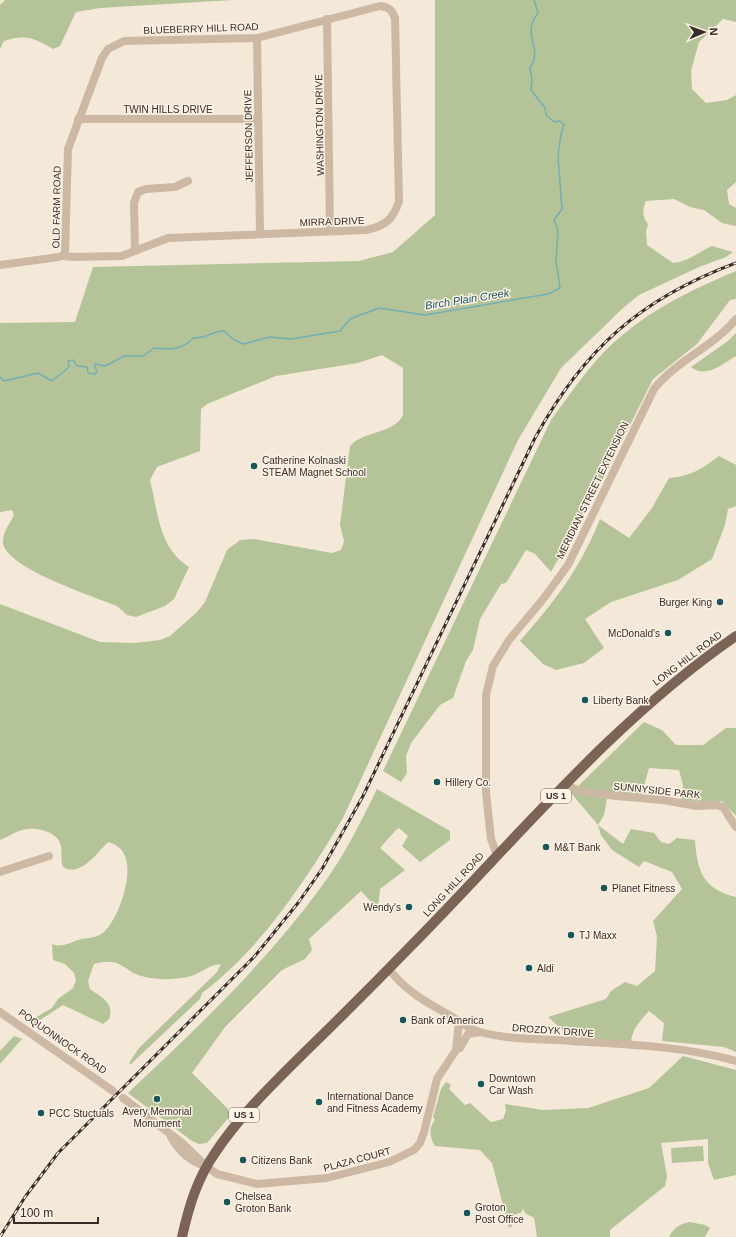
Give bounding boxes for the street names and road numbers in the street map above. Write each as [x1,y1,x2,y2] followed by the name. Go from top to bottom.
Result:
[143,21,259,36] street label: BLUEBERRY HILL ROAD
[313,74,326,176] street label: WASHINGTON DRIVE
[242,89,255,182] street label: JEFFERSON DRIVE
[123,104,213,115] street label: TWIN HILLS DRIVE
[50,166,63,248] street label: OLD FARM ROAD
[299,215,365,228] street label: MIRRA DRIVE
[554,420,631,561] street label: MERIDIAN STREET EXTENSION
[651,629,724,688] street label: LONG HILL ROAD
[613,780,701,801] street label: SUNNYSIDE PARK
[541,789,571,803] road number: US 1
[421,850,486,919] street label: LONG HILL ROAD
[17,1007,109,1076] street label: POQUONNOCK ROAD
[512,1022,595,1039] street label: DROZDYK DRIVE
[229,1108,259,1122] road number: US 1
[322,1145,392,1174] street label: PLAZA COURT

